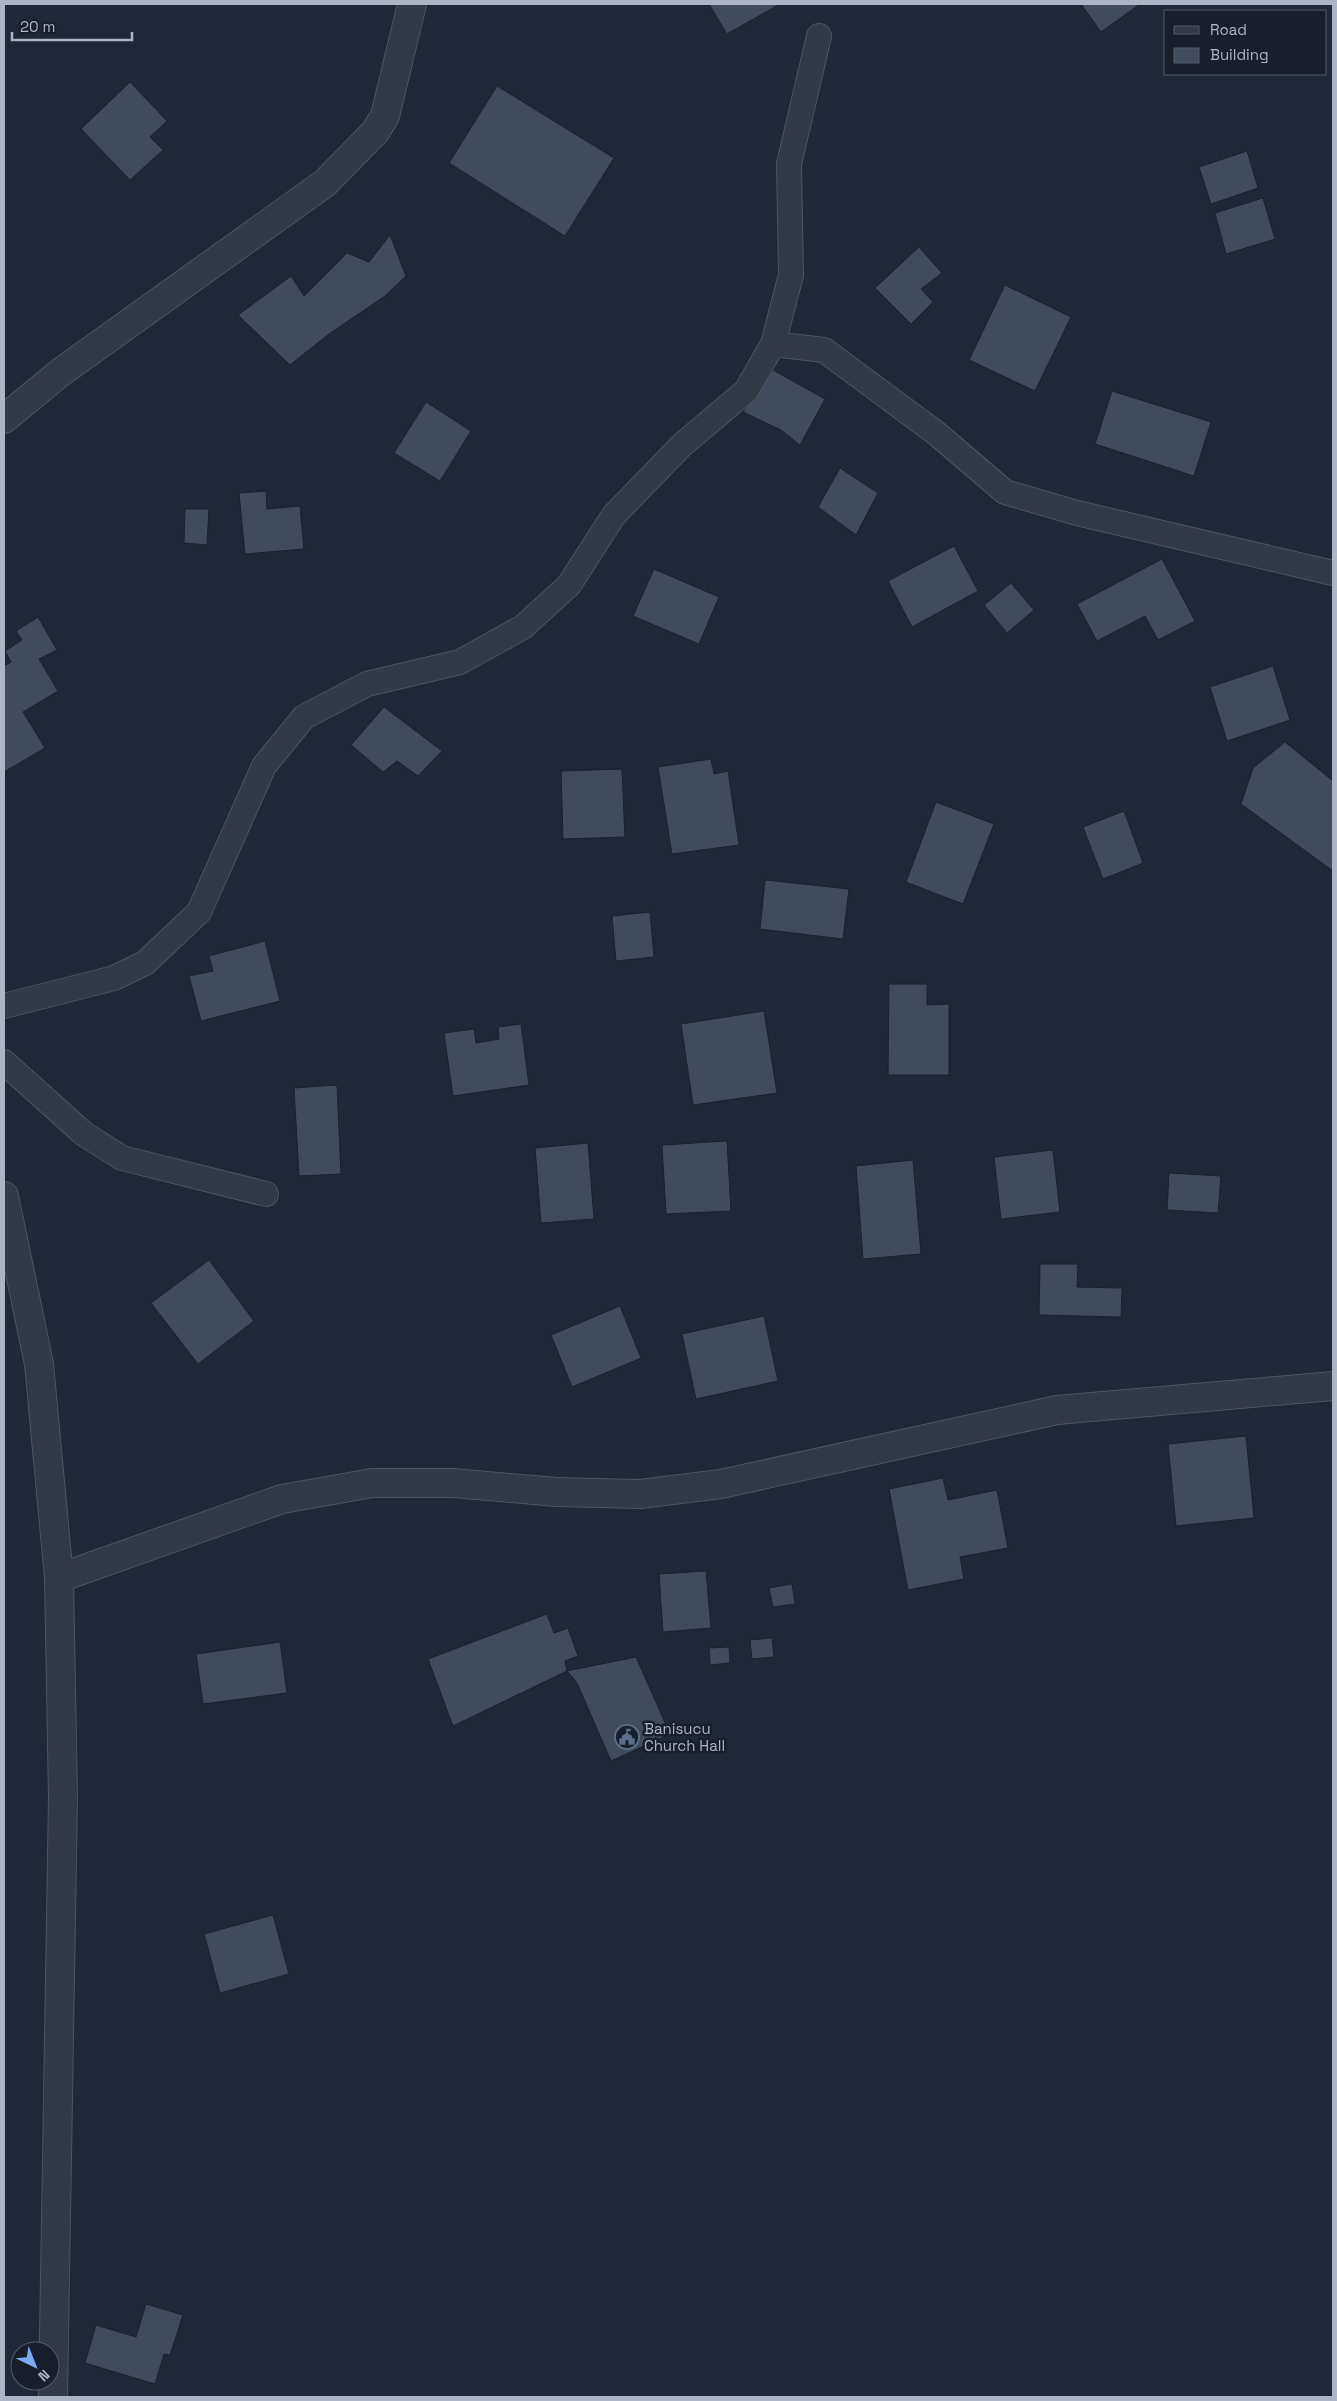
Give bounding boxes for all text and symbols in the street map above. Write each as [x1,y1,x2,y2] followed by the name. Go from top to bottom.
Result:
[12,10,132,42] scale bar
[1164,10,1327,75] legend
[20,17,55,36] text: 20 m
[1210,20,1247,39] text: Road
[1210,45,1269,64] text: Building
[644,1719,725,1755] place label: Banisucu Church Hall
[614,1724,640,1750] public building icon: Banisucu Church Hall
[10,2341,60,2391] north arrow
[34,2366,53,2385] text: N

